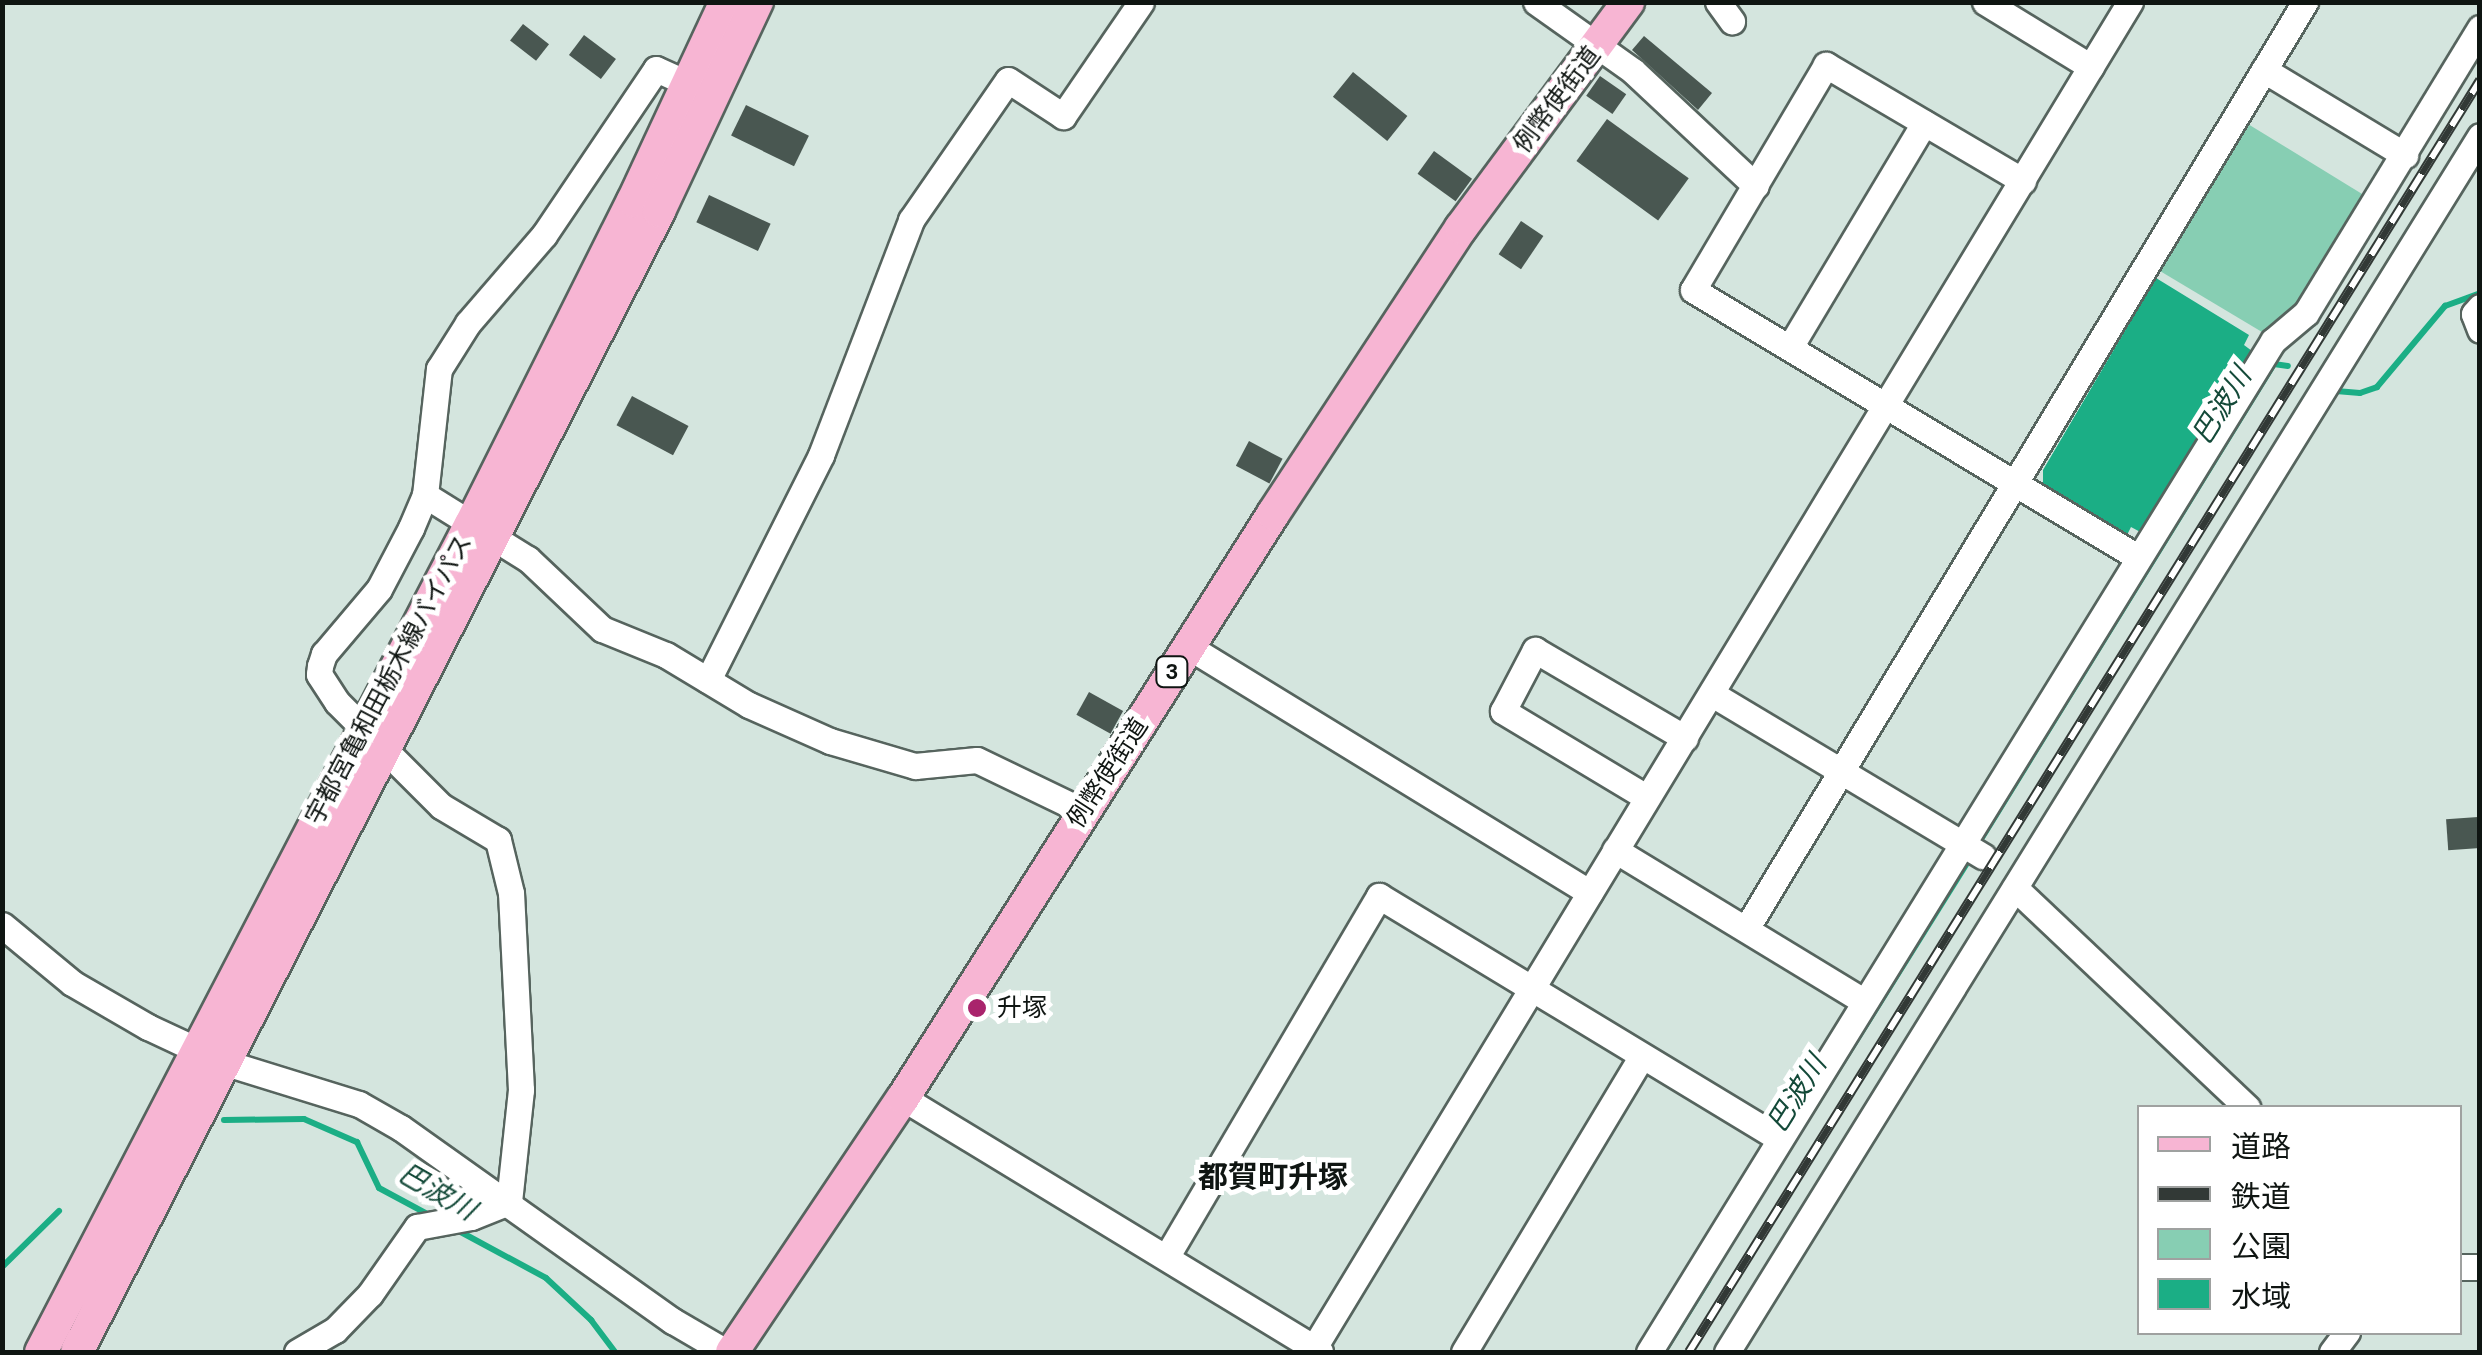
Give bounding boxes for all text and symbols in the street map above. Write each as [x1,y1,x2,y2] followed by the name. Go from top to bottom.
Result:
[1507,41,1607,159] street label: 例幣使街道
[2185,361,2259,451] water label: 巴波川
[299,529,479,831] street label: 宇都宮亀和田栃木線バイパス
[1154,655,1190,689] road number: 3
[1061,712,1155,834] street label: 例幣使街道
[997,993,1047,1023] place label: 升塚
[966,997,988,1019] marker: 升塚
[1760,1049,1834,1139] water label: 巴波川
[2137,1105,2462,1335] legend
[2231,1127,2291,1166] text: 道路
[392,1156,482,1228] water label: 巴波川
[1198,1159,1348,1195] district label: 都賀町升塚
[2231,1177,2291,1216] text: 鉄道
[2231,1227,2291,1266] text: 公園
[2231,1277,2291,1316] text: 水域

